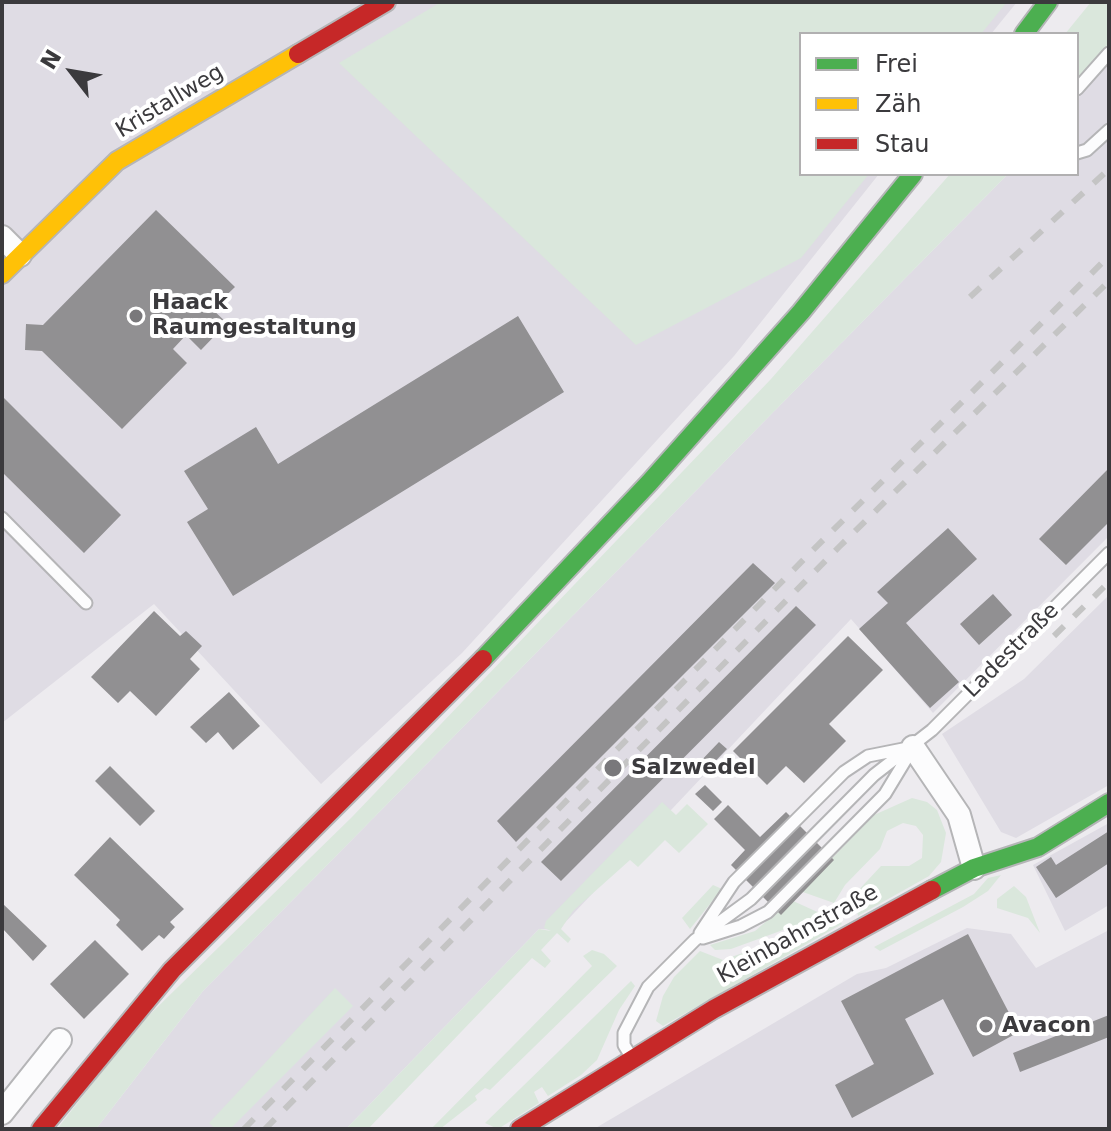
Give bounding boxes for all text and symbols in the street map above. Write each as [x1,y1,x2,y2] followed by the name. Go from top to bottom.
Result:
[32,32,112,112] north arrow
[799,32,1079,176] legend
[36,45,66,74] text: N
[875,50,918,78] text: Frei
[111,60,229,144] street label: Kristallweg
[875,90,921,118] text: Zäh
[875,130,930,158] text: Stau
[152,290,357,342] place label: Haack Raumgestaltung
[127,307,145,325] marker: Haack Raumgestaltung
[959,598,1065,704] street label: Ladestraße
[631,755,755,781] place label: Salzwedel
[602,757,624,779] marker: Salzwedel
[713,880,883,990] street label: Kleinbahnstraße
[1002,1013,1091,1039] place label: Avacon
[977,1017,995,1035] marker: Avacon

